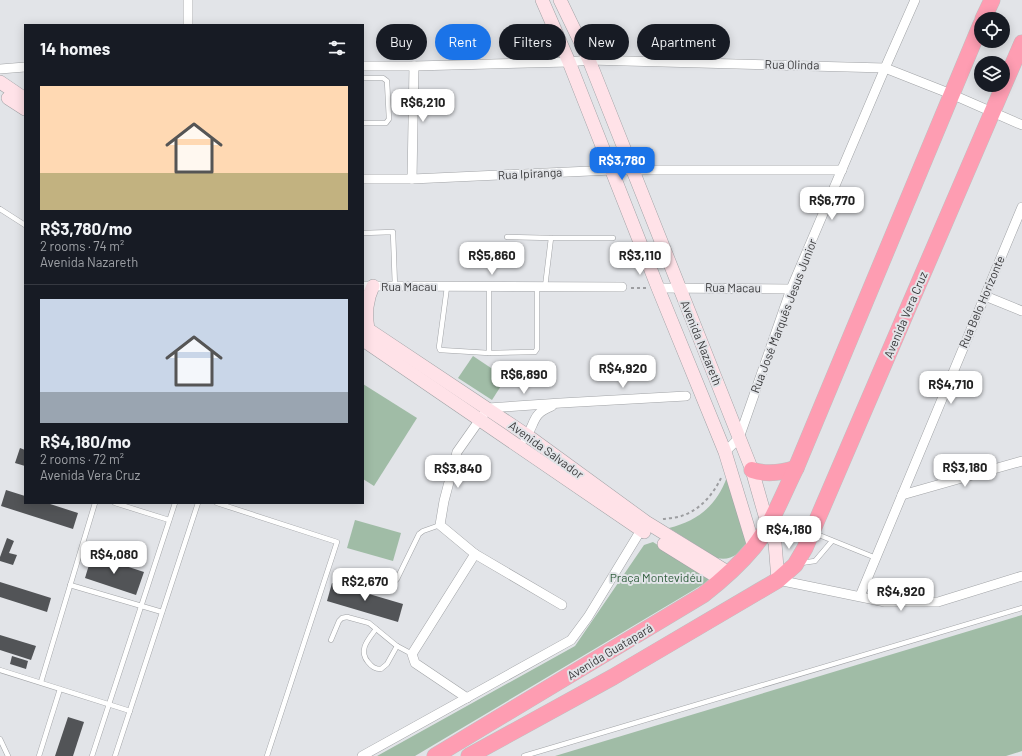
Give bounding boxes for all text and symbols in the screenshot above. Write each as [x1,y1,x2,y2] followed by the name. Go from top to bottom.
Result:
[974,12,1010,92] map controls
[974,12,1010,48] button: locate
[376,24,427,60] chip: Buy
[435,24,491,60] chip: Rent
[499,24,566,60] chip: Filters
[574,24,629,60] chip: New
[637,24,730,60] chip: Apartment
[326,37,348,59] icon: filters
[40,38,110,58] text: 14 homes
[974,56,1010,92] button: layers
[765,57,819,71] street label: Rua Olinda
[386,89,460,123] pin: R$6,210
[400,94,446,110] text: R$6,210
[158,112,230,184] icon: home
[585,147,659,181] pin: R$3,780
[599,152,645,168] text: R$3,780
[497,164,563,182] street label: Rua Ipiranga
[795,187,869,221] pin: R$6,770
[809,192,855,208] text: R$6,770
[40,218,132,238] text: R$3,780/mo
[747,236,819,395] street label: Rua José Marquês Jesus Junior
[40,238,124,254] text: 2 rooms · 74 m²
[455,242,529,276] pin: R$5,860
[603,242,677,276] pin: R$3,110
[468,247,516,263] text: R$5,860
[619,247,661,263] text: R$3,110
[955,253,1007,350] street label: Rua Belo Horizonte
[40,254,138,270] text: Avenida Nazareth
[881,269,930,360] street label: Avenida Vera Cruz
[381,279,437,293] street label: Rua Macau
[705,280,761,294] street label: Rua Macau
[678,298,725,387] street label: Avenida Nazareth
[158,325,230,397] icon: home
[586,355,660,389] pin: R$4,920
[599,360,647,376] text: R$4,920
[487,361,561,395] pin: R$6,890
[500,366,548,382] text: R$6,890
[914,371,988,405] pin: R$4,710
[928,376,974,392] text: R$4,710
[507,418,587,481] street label: Avenida Salvador
[40,431,131,451] text: R$4,180/mo
[40,451,124,467] text: 2 rooms · 72 m²
[928,454,1002,488] pin: R$3,180
[421,455,495,489] pin: R$3,840
[943,459,987,475] text: R$3,180
[434,460,482,476] text: R$3,840
[40,467,140,483] text: Avenida Vera Cruz
[752,516,826,550] pin: R$4,180
[766,521,812,537] text: R$4,180
[77,541,151,575] pin: R$4,080
[90,546,138,562] text: R$4,080
[328,568,402,602] pin: R$2,670
[610,570,702,584] park label: Praça Montevidéu
[342,573,388,589] text: R$2,670
[864,578,938,612] pin: R$4,920
[877,583,925,599] text: R$4,920
[564,620,655,682] street label: Avenida Guatapará

